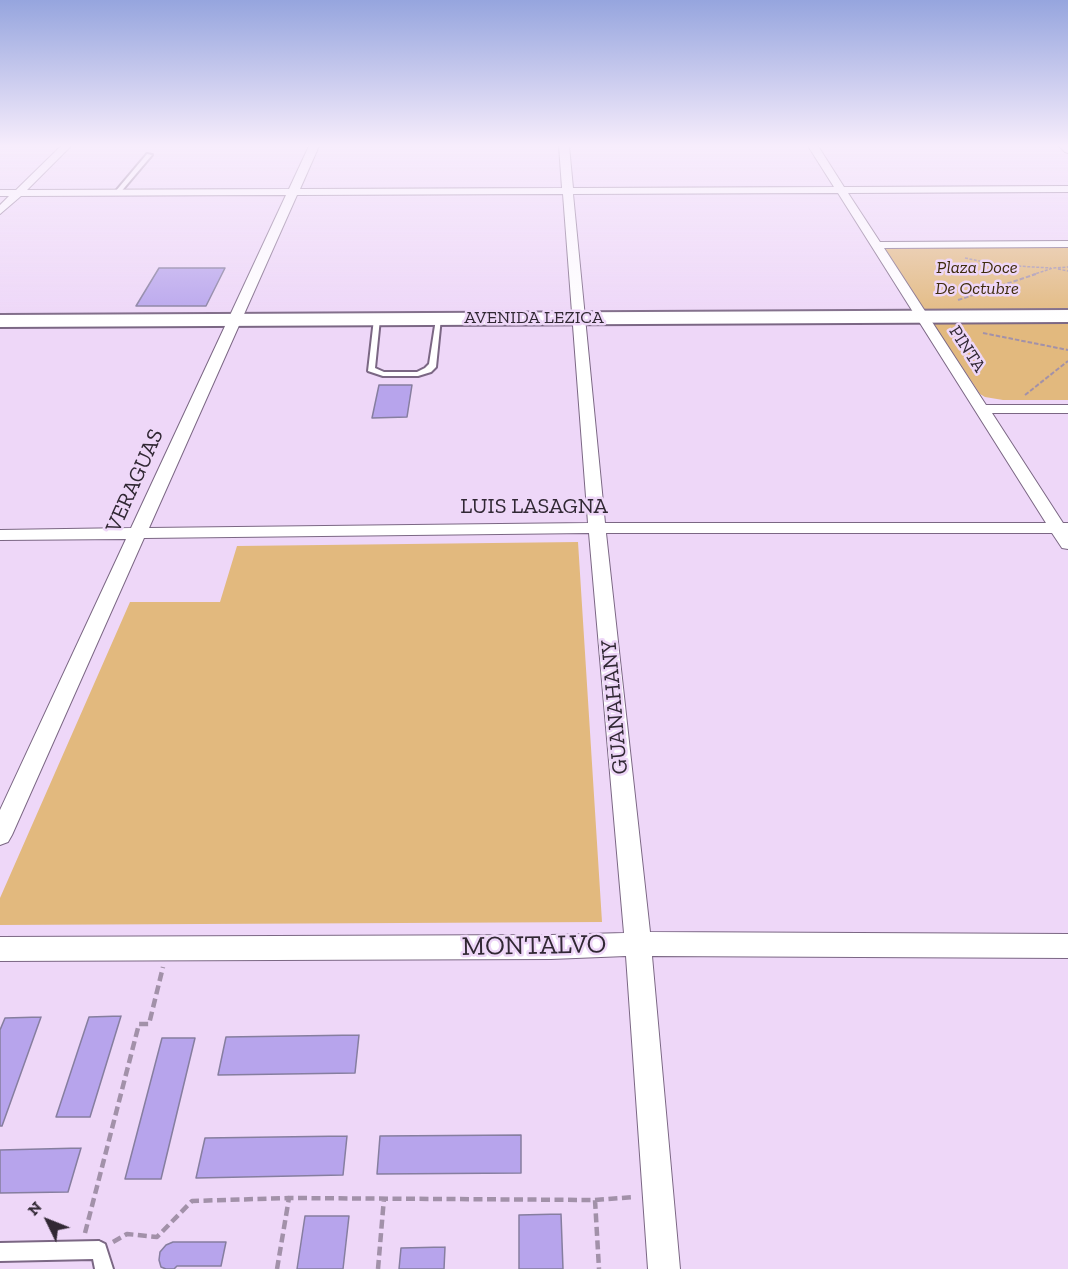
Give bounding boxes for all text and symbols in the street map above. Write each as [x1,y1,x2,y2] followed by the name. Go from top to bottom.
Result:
[935,257,1019,300] park label: Plaza Doce De Octubre
[464,307,604,329] street label: AVENIDA LEZICA
[944,322,990,376] street label: PINTA
[100,425,170,537] street label: VERAGUAS
[460,494,608,520] street label: LUIS LASAGNA
[596,639,634,775] street label: GUANAHANY
[461,929,607,963] street label: MONTALVO
[18,1191,78,1251] north arrow
[23,1197,46,1219] text: N

